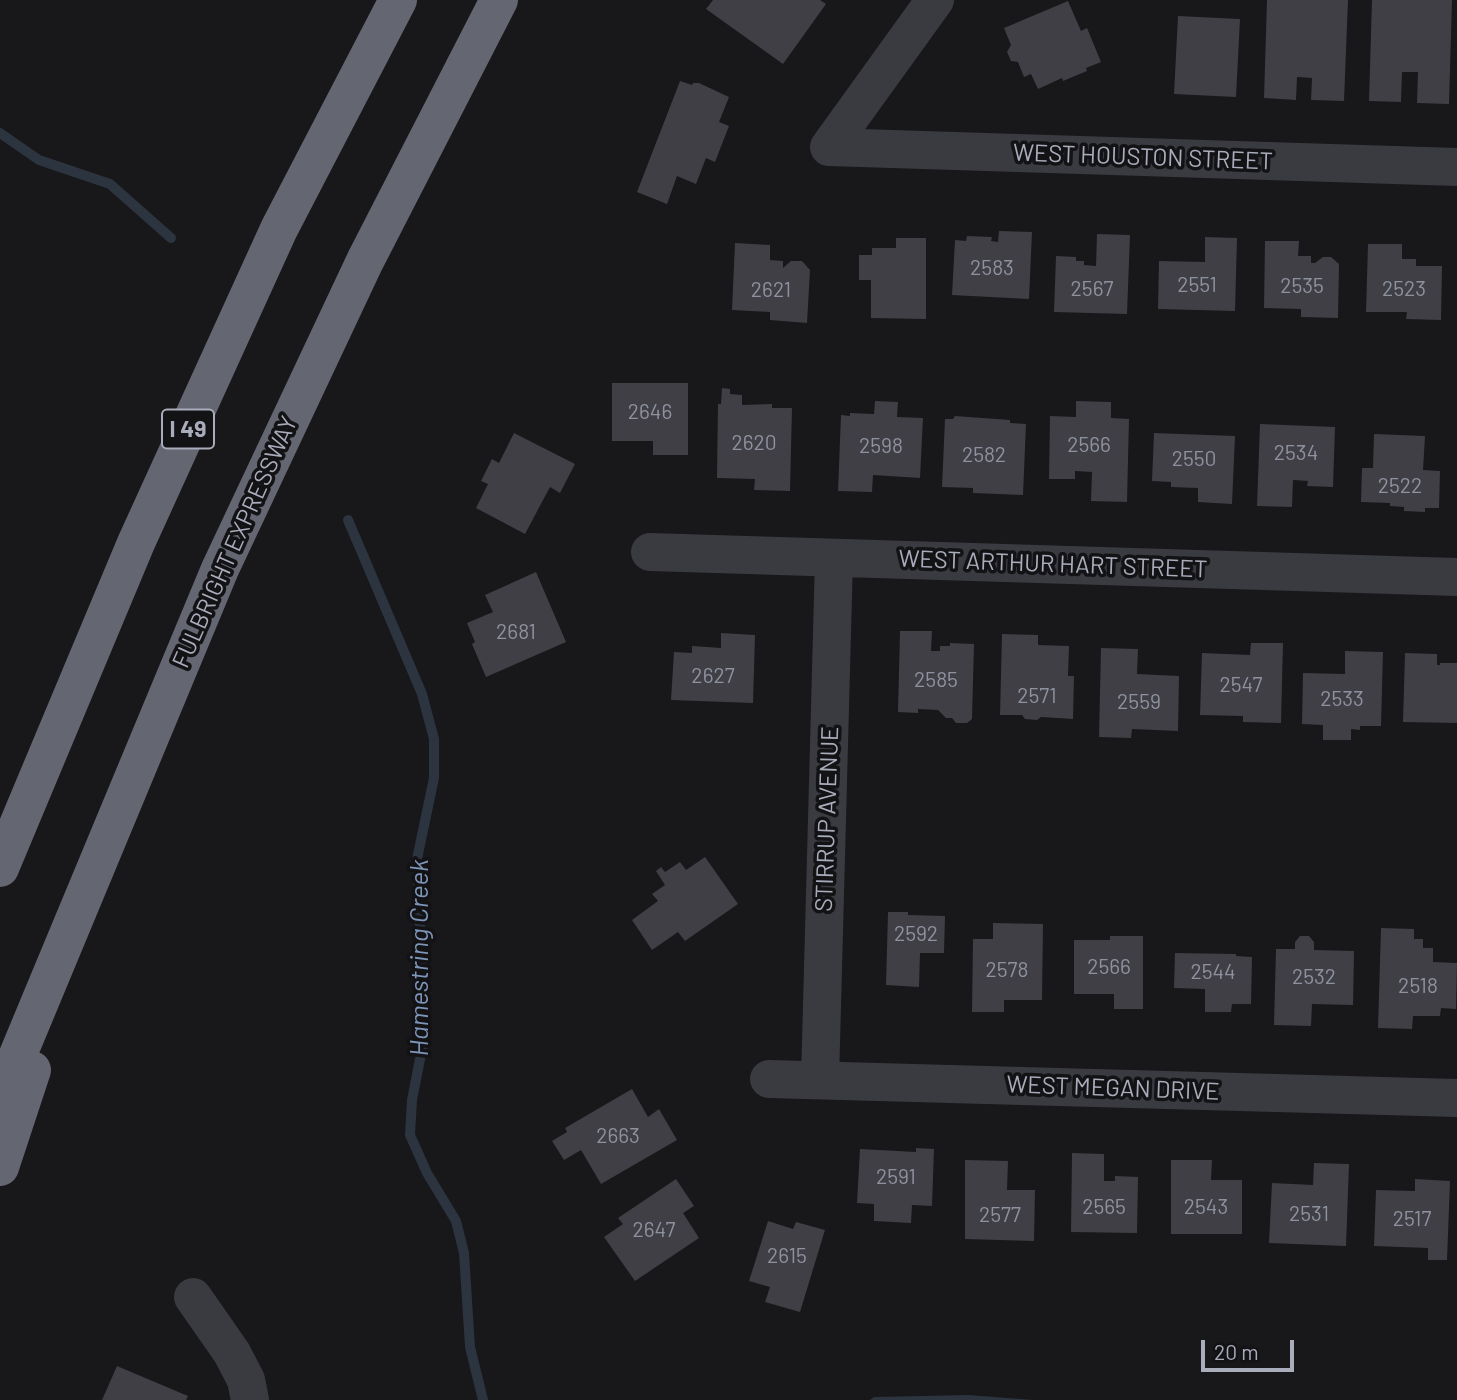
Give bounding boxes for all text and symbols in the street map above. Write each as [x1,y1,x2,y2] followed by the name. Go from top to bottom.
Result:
[1013,138,1273,176] street label: WEST HOUSTON STREET
[970,255,1014,281] house number: 2583
[1177,272,1217,298] house number: 2551
[1280,273,1324,299] house number: 2535
[1071,276,1113,302] house number: 2567
[1382,276,1426,302] house number: 2523
[751,277,791,303] house number: 2621
[628,399,672,425] house number: 2646
[162,410,214,448] road number: I 49
[166,412,304,672] street label: FULBRIGHT EXPRESSWAY
[731,430,777,456] house number: 2620
[1067,432,1111,458] house number: 2566
[859,433,903,459] house number: 2598
[1274,440,1318,466] house number: 2534
[962,442,1006,468] house number: 2582
[1172,446,1216,472] house number: 2550
[1378,473,1422,499] house number: 2522
[898,544,1208,584] street label: WEST ARTHUR HART STREET
[496,619,536,645] house number: 2681
[691,663,735,689] house number: 2627
[914,667,958,693] house number: 2585
[1220,672,1262,698] house number: 2547
[1017,683,1057,709] house number: 2571
[1320,686,1364,712] house number: 2533
[1117,689,1161,715] house number: 2559
[809,726,845,912] street label: STIRRUP AVENUE
[403,859,435,1057] water label: Hamestring Creek
[894,921,938,947] house number: 2592
[1087,954,1131,980] house number: 2566
[986,957,1028,983] house number: 2578
[1190,959,1236,985] house number: 2544
[1292,964,1336,990] house number: 2532
[1398,973,1438,999] house number: 2518
[1006,1070,1220,1106] street label: WEST MEGAN DRIVE
[596,1123,640,1149] house number: 2663
[876,1164,916,1190] house number: 2591
[1082,1194,1126,1220] house number: 2565
[1184,1194,1228,1220] house number: 2543
[1289,1201,1329,1227] house number: 2531
[979,1202,1021,1228] house number: 2577
[1393,1206,1431,1232] house number: 2517
[633,1217,675,1243] house number: 2647
[767,1243,807,1269] house number: 2615
[1205,1326,1298,1370] scale bar
[1214,1339,1259,1364] text: 20 m

